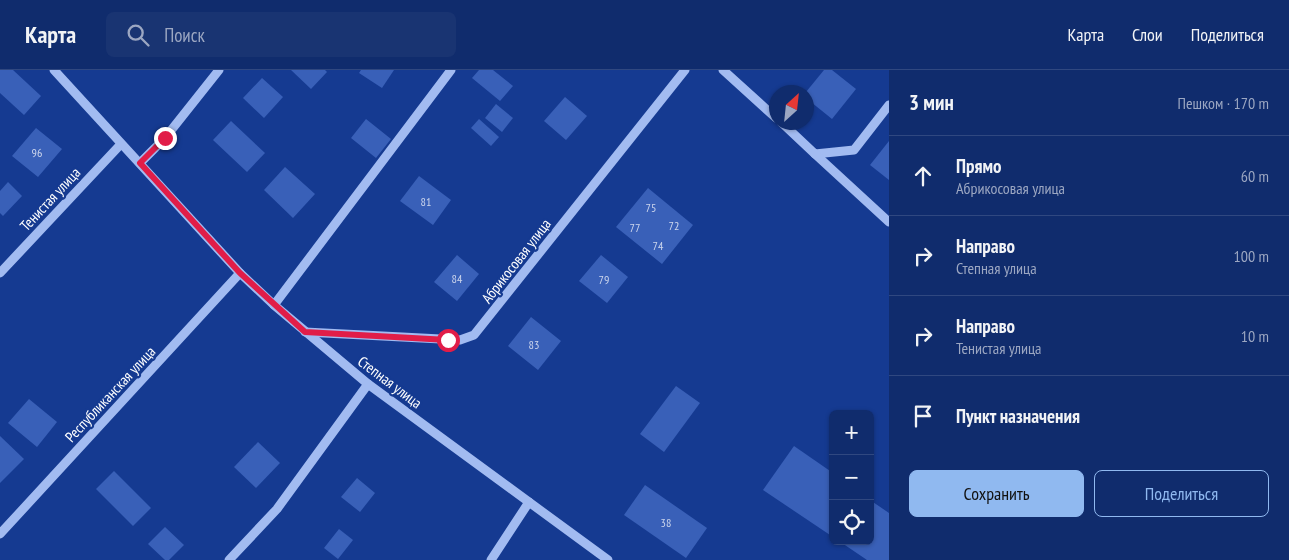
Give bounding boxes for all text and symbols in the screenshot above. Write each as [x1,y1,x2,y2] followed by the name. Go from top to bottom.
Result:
[106,12,456,57] search box
[25,19,76,50] text: Карта
[124,21,152,49] icon: search
[164,23,205,47] text: Поиск
[1067,23,1104,46] text: Карта
[1132,23,1163,46] text: Слои
[1191,23,1264,46] text: Поделиться
[769,85,814,130] north arrow
[909,89,954,116] text: 3 мин
[1178,93,1269,113] text: Пешком · 170 m
[154,127,177,150] route end
[32,145,42,160] house number: 96
[956,154,1001,178] text: Прямо
[909,162,937,190] icon: ahead
[16,163,84,235] street label: Тенистая улица
[1241,166,1269,186] text: 60 m
[956,178,1065,198] text: Абрикосовая улица
[421,194,431,209] house number: 81
[646,200,656,215] house number: 75
[477,215,555,307] street label: Абрикосовая улица
[669,218,679,233] house number: 72
[630,220,640,235] house number: 77
[956,234,1015,258] text: Направо
[653,238,664,253] house number: 74
[909,242,937,270] icon: right
[1234,246,1269,266] text: 100 m
[956,258,1037,278] text: Степная улица
[452,271,463,286] house number: 84
[599,272,609,287] house number: 79
[956,314,1015,338] text: Направо
[909,322,937,350] icon: right
[1241,326,1269,346] text: 10 m
[437,329,460,352] route start
[529,337,539,352] house number: 83
[956,338,1041,358] text: Тенистая улица
[61,342,159,446] street label: Республиканская улица
[354,352,426,412] street label: Степная улица
[909,402,937,430] icon: arrive
[956,404,1080,428] text: Пункт назначения
[829,410,874,545] map controls
[829,410,874,455] button: +
[829,455,874,500] button: −
[909,470,1084,517] button: Сохранить
[1094,470,1269,517] button: Поделиться
[829,500,874,545] button: locate
[661,515,671,530] house number: 38

